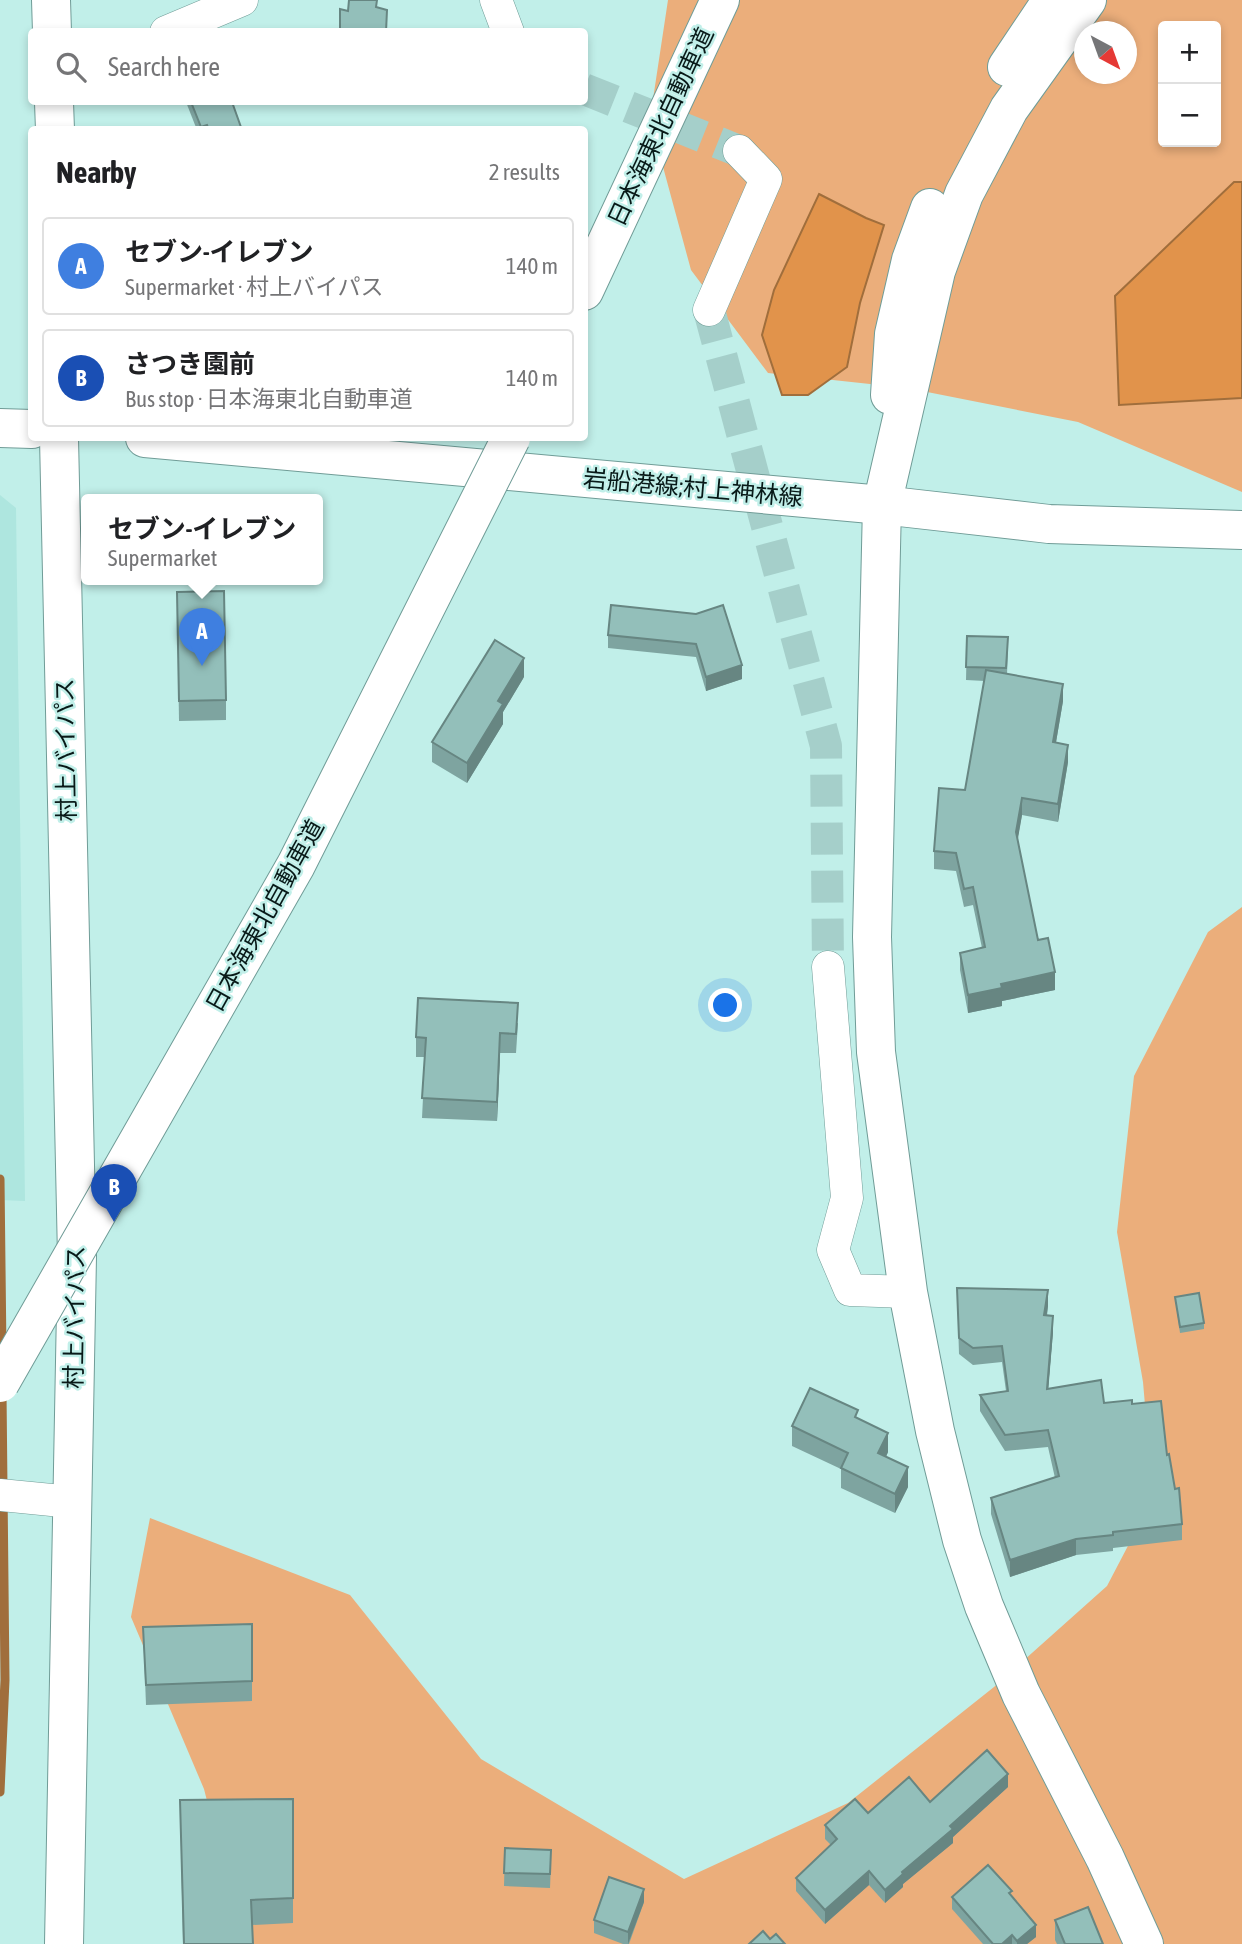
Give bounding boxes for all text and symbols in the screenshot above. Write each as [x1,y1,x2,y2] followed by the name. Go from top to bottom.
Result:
[1074,21,1137,84] north arrow
[1158,21,1221,147] map controls
[1158,21,1221,84] button: +
[603,23,718,230] street label: 日本海東北自動車道
[28,28,588,105] search box
[52,48,90,86] icon: search
[108,52,220,82] text: Search here
[1158,84,1221,147] button: −
[56,155,136,189] text: Nearby
[489,159,560,185] text: 2 results
[125,237,314,267] text: セブン-イレブン
[75,253,87,279] text: A
[506,253,558,279] text: 140 m
[125,274,383,300] text: Supermarket · 村上バイパス
[125,349,255,379] text: さつき園前
[76,365,86,391] text: B
[506,365,558,391] text: 140 m
[125,386,413,412] text: Bus stop · 日本海東北自動車道
[582,464,804,511] street label: 岩船港線;村上神林線
[81,494,323,585] popup
[108,514,296,544] text: セブン-イレブン
[108,545,217,571] text: Supermarket
[179,608,225,666] pin: A
[51,678,80,822] street label: 村上バイパス
[200,815,329,1017] street label: 日本海東北自動車道
[708,988,742,1022] your location
[91,1164,137,1222] pin: B
[60,1245,89,1389] street label: 村上バイパス

